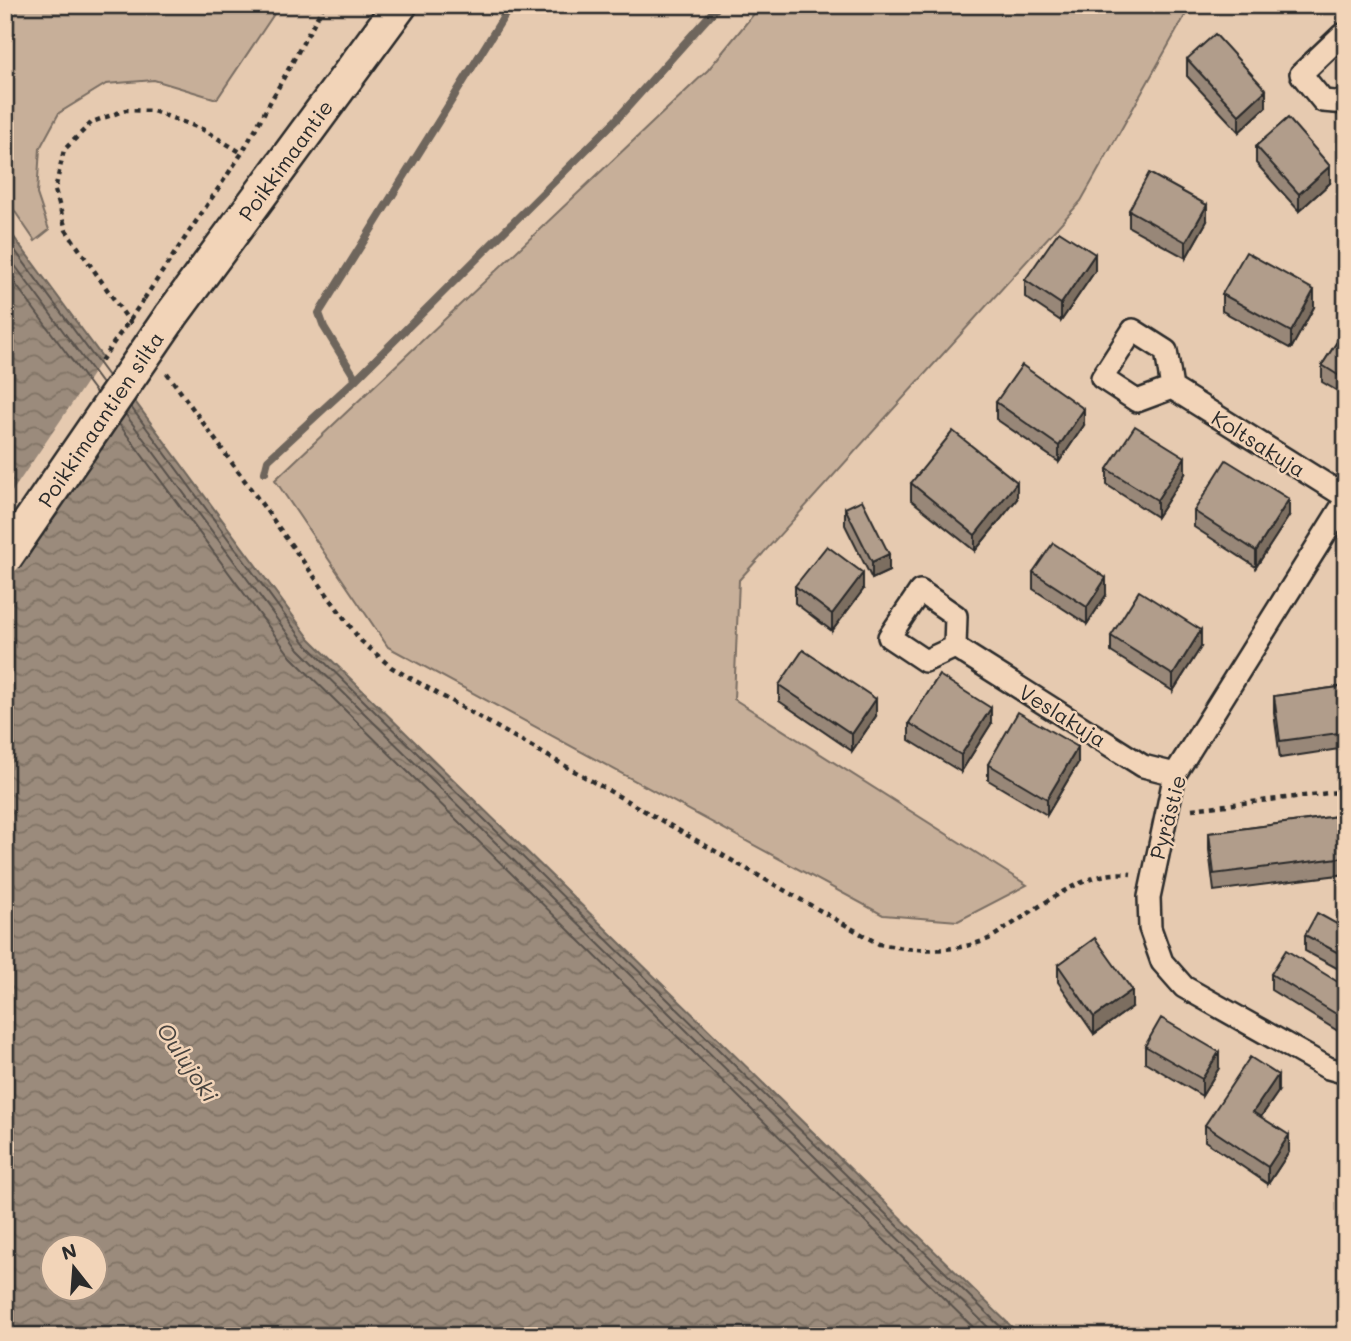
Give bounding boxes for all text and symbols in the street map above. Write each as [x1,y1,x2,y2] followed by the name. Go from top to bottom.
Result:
[232,94,338,226] street label: Poikkimaantie
[31,326,169,512] street label: Poikkimaantien silta
[1207,404,1311,482] street label: Koltsakuja
[1014,678,1112,752] street label: Veslakuja
[1143,772,1191,862] street label: Pyrästie
[150,1016,226,1108] water label: Oulujoki
[38,1232,108,1302] north arrow
[58,1237,79,1265] text: N

